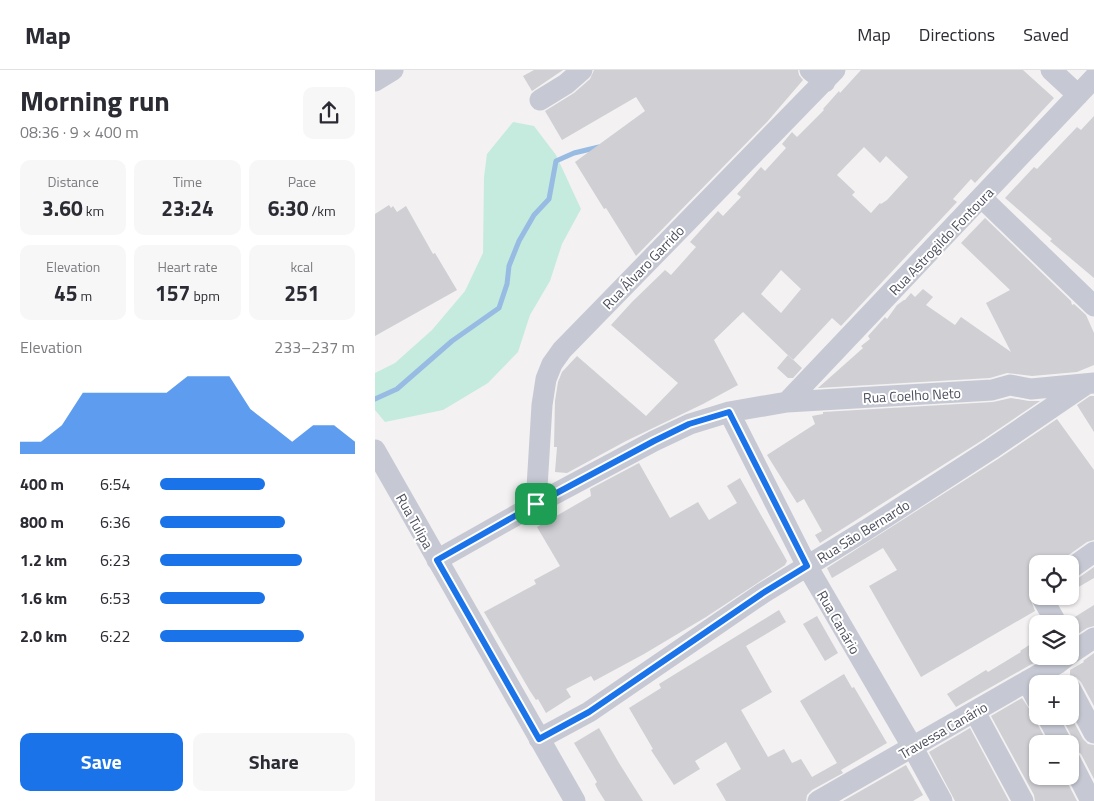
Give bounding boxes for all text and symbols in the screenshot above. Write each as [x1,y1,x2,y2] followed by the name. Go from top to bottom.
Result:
[25,17,71,53] text: Map
[857,21,891,48] text: Map
[919,21,995,48] text: Directions
[1023,21,1069,48] text: Saved
[20,79,170,122] text: Morning run
[303,87,355,139] button: share
[20,120,139,144] text: 08:36 · 9 × 400 m
[48,171,99,192] text: Distance
[173,171,202,192] text: Time
[288,171,316,192] text: Pace
[884,182,998,300] street label: Rua Astrogildo Fontoura
[42,192,83,224] text: 3.60
[161,192,214,224] text: 23:24
[268,192,309,224] text: 6:30
[83,200,104,221] text: km
[309,200,336,221] text: /km
[597,220,689,314] street label: Rua Álvaro Garrido
[46,256,100,277] text: Elevation
[157,256,218,277] text: Heart rate
[290,256,313,277] text: kcal
[54,277,78,309] text: 45
[155,277,190,309] text: 157
[284,277,319,309] text: 251
[78,285,92,306] text: m
[190,285,220,306] text: bpm
[20,335,82,359] text: Elevation
[274,335,355,359] text: 233–237 m
[863,382,961,408] street label: Rua Coelho Neto
[20,472,64,496] text: 400 m
[100,472,130,496] text: 6:54
[515,483,557,525] pin
[391,490,439,552] street label: Rua Tulipa
[522,490,550,518] icon: arrive
[813,494,913,568] street label: Rua São Bernardo
[20,510,64,534] text: 800 m
[100,510,130,534] text: 6:36
[20,548,67,572] text: 1.2 km
[100,548,130,572] text: 6:23
[1029,555,1079,785] map controls
[1029,555,1079,605] button: locate
[20,586,67,610] text: 1.6 km
[100,586,130,610] text: 6:53
[812,586,866,658] street label: Rua Canário
[1029,615,1079,665] button: layers
[20,624,67,648] text: 2.0 km
[100,624,130,648] text: 6:22
[1029,675,1079,725] button: +
[895,696,991,764] street label: Travessa Canário
[20,733,183,791] button: Save
[193,733,355,791] button: Share
[1029,735,1079,785] button: −

